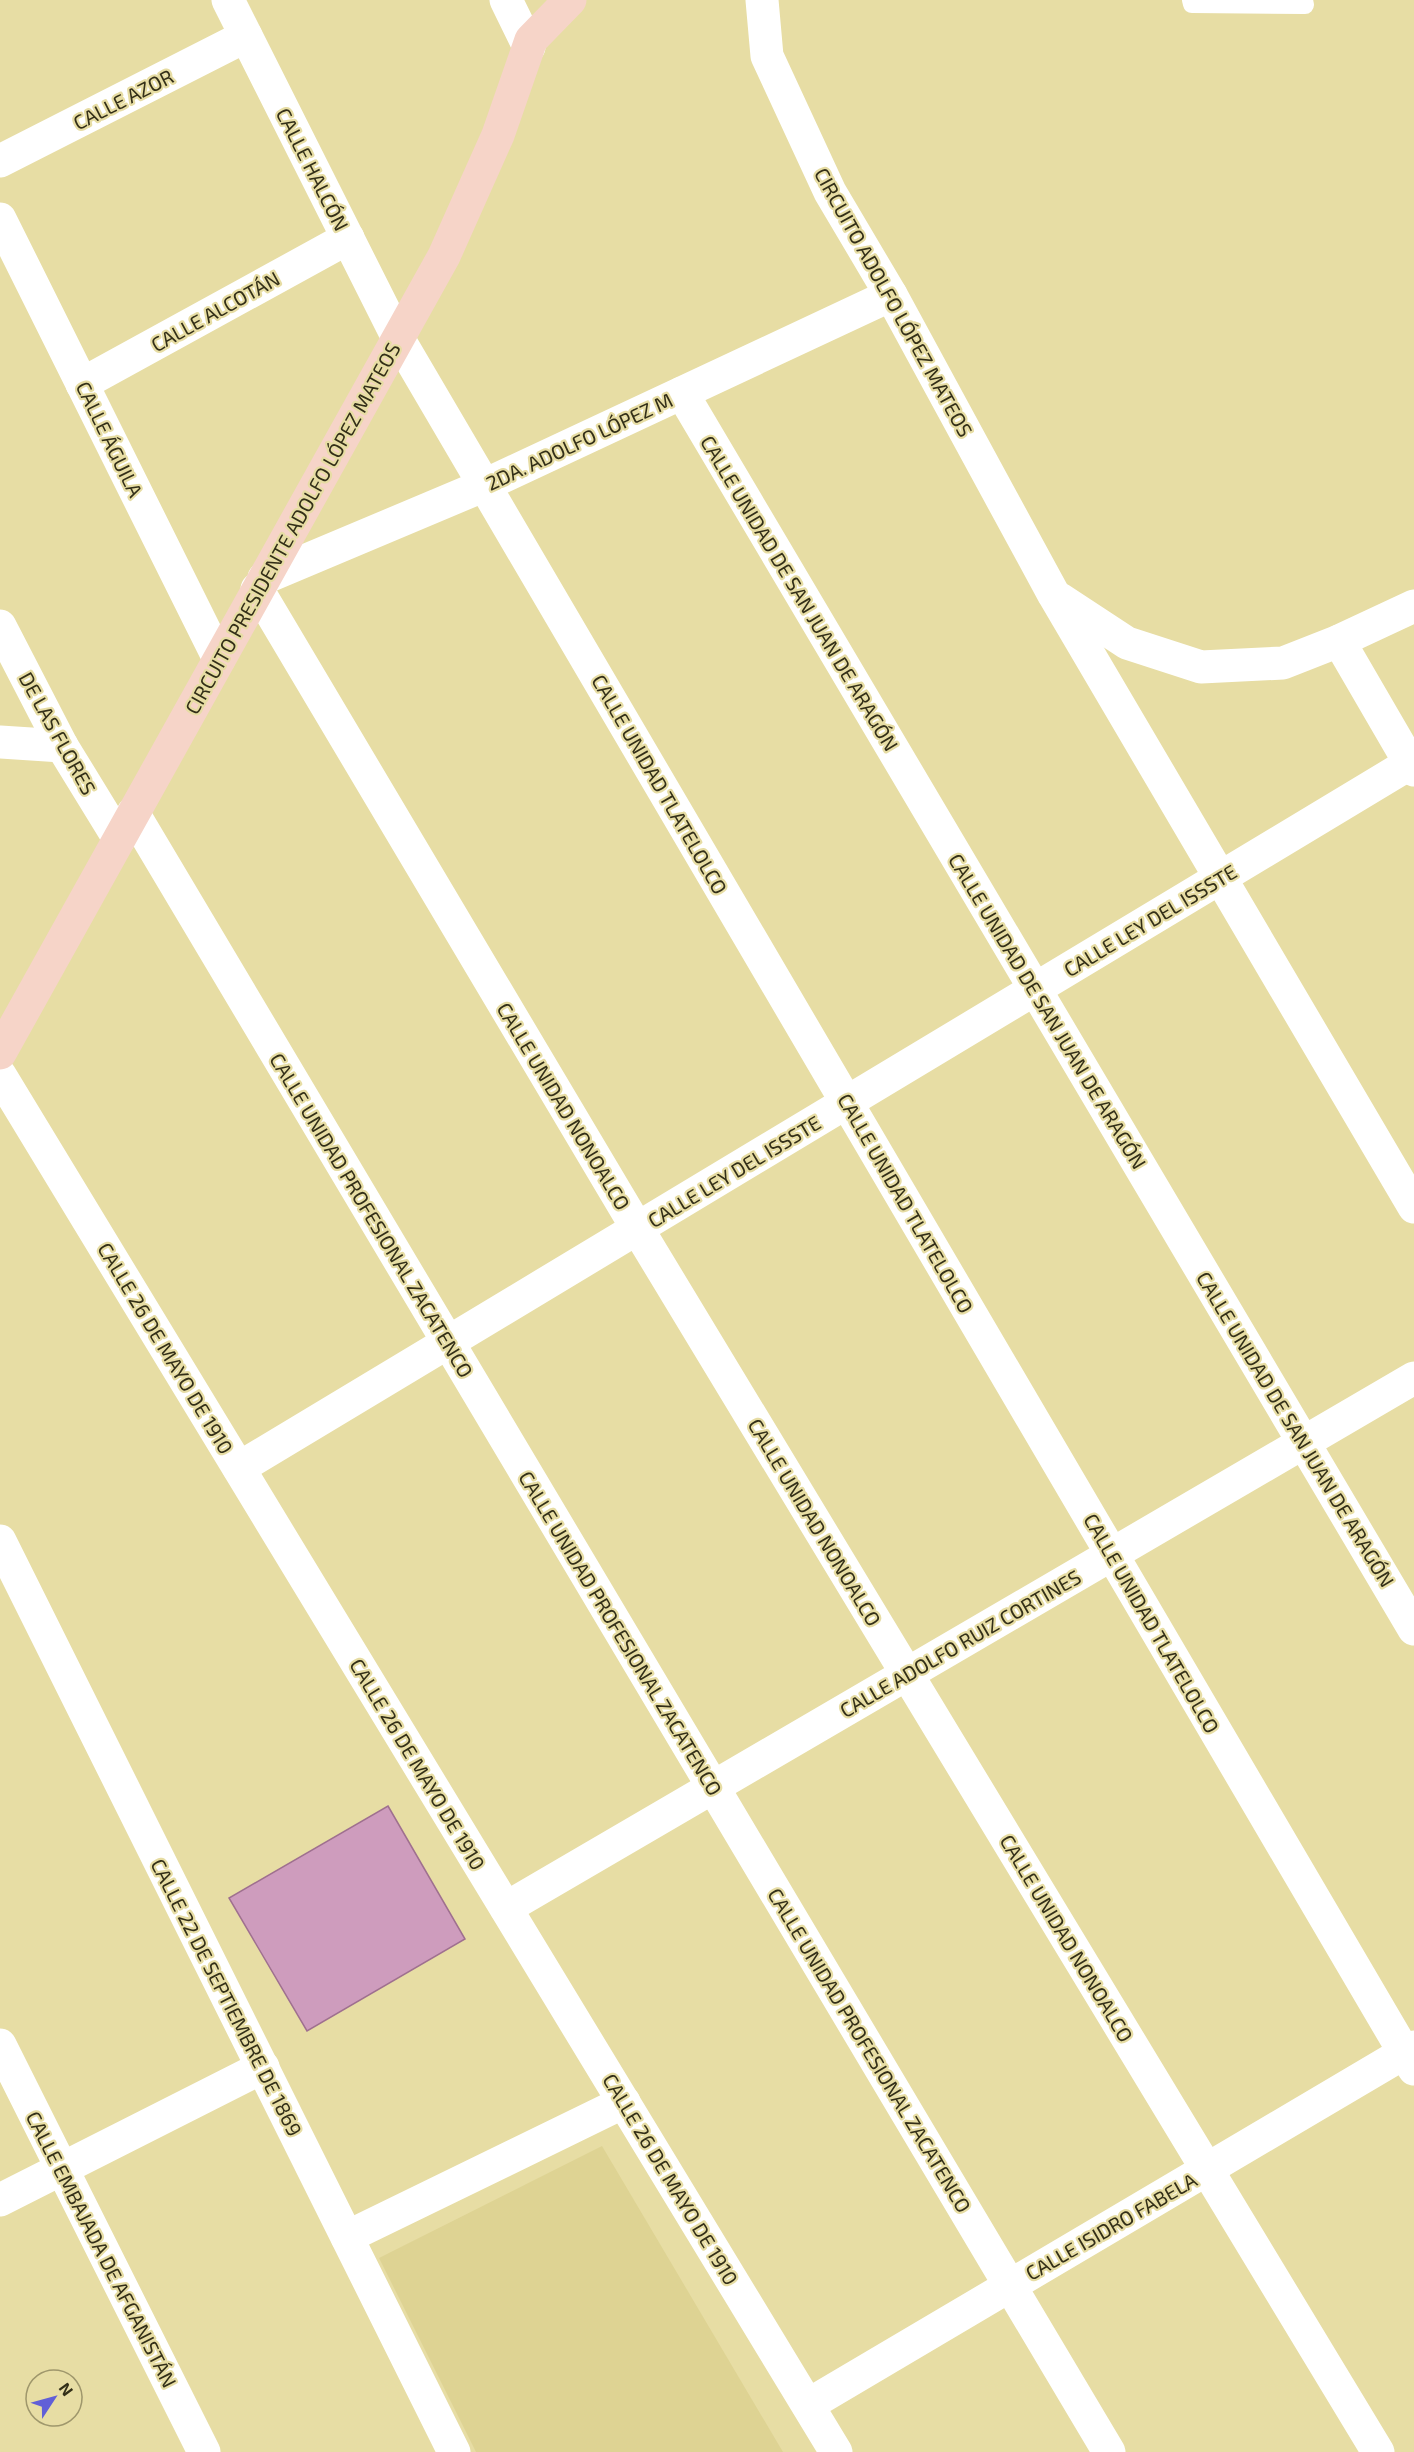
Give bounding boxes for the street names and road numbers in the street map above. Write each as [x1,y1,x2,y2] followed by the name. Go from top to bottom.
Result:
[69,64,177,134] street label: CALLE AZOR
[272,104,354,234] street label: CALLE HALCÓN
[810,163,978,441] street label: CIRCUITO ADOLFO LÓPEZ MATEOS
[147,266,283,356] street label: CALLE ALCOTÁN
[179,338,405,718] street label: CIRCUITO PRESIDENTE ADOLFO LÓPEZ MATEOS
[72,377,149,501] street label: CALLE ÁGUILA
[482,387,676,495] street label: 2DA. ADOLFO LÓPEZ M
[696,431,904,755] street label: CALLE UNIDAD DE SAN JUAN DE ARAGÓN
[14,668,102,798] street label: DE LAS FLORES
[587,670,733,898] street label: CALLE UNIDAD TLATELOLCO
[944,849,1152,1173] street label: CALLE UNIDAD DE SAN JUAN DE ARAGÓN
[1059,859,1241,981] street label: CALLE LEY DEL ISSSTE
[492,998,636,1214] street label: CALLE UNIDAD NONOALCO
[265,1049,479,1381] street label: CALLE UNIDAD PROFESIONAL ZACATENCO
[833,1089,979,1317] street label: CALLE UNIDAD TLATELOLCO
[643,1110,825,1232] street label: CALLE LEY DEL ISSSTE
[93,1238,239,1458] street label: CALLE 26 DE MAYO DE 1910
[1192,1267,1400,1591] street label: CALLE UNIDAD DE SAN JUAN DE ARAGÓN
[743,1414,887,1630] street label: CALLE UNIDAD NONOALCO
[514,1467,728,1799] street label: CALLE UNIDAD PROFESIONAL ZACATENCO
[1079,1509,1225,1737] street label: CALLE UNIDAD TLATELOLCO
[835,1564,1085,1722] street label: CALLE ADOLFO RUIZ CORTINES
[345,1654,491,1874] street label: CALLE 26 DE MAYO DE 1910
[995,1830,1139,2046] street label: CALLE UNIDAD NONOALCO
[146,1854,308,2140] street label: CALLE 22 DE SEPTIEMBRE DE 1869
[763,1884,977,2216] street label: CALLE UNIDAD PROFESIONAL ZACATENCO
[598,2069,744,2289] street label: CALLE 26 DE MAYO DE 1910
[21,2107,183,2391] street label: CALLE EMBAJADA DE AFGANISTÁN
[1021,2167,1201,2285] street label: CALLE ISIDRO FABELA

